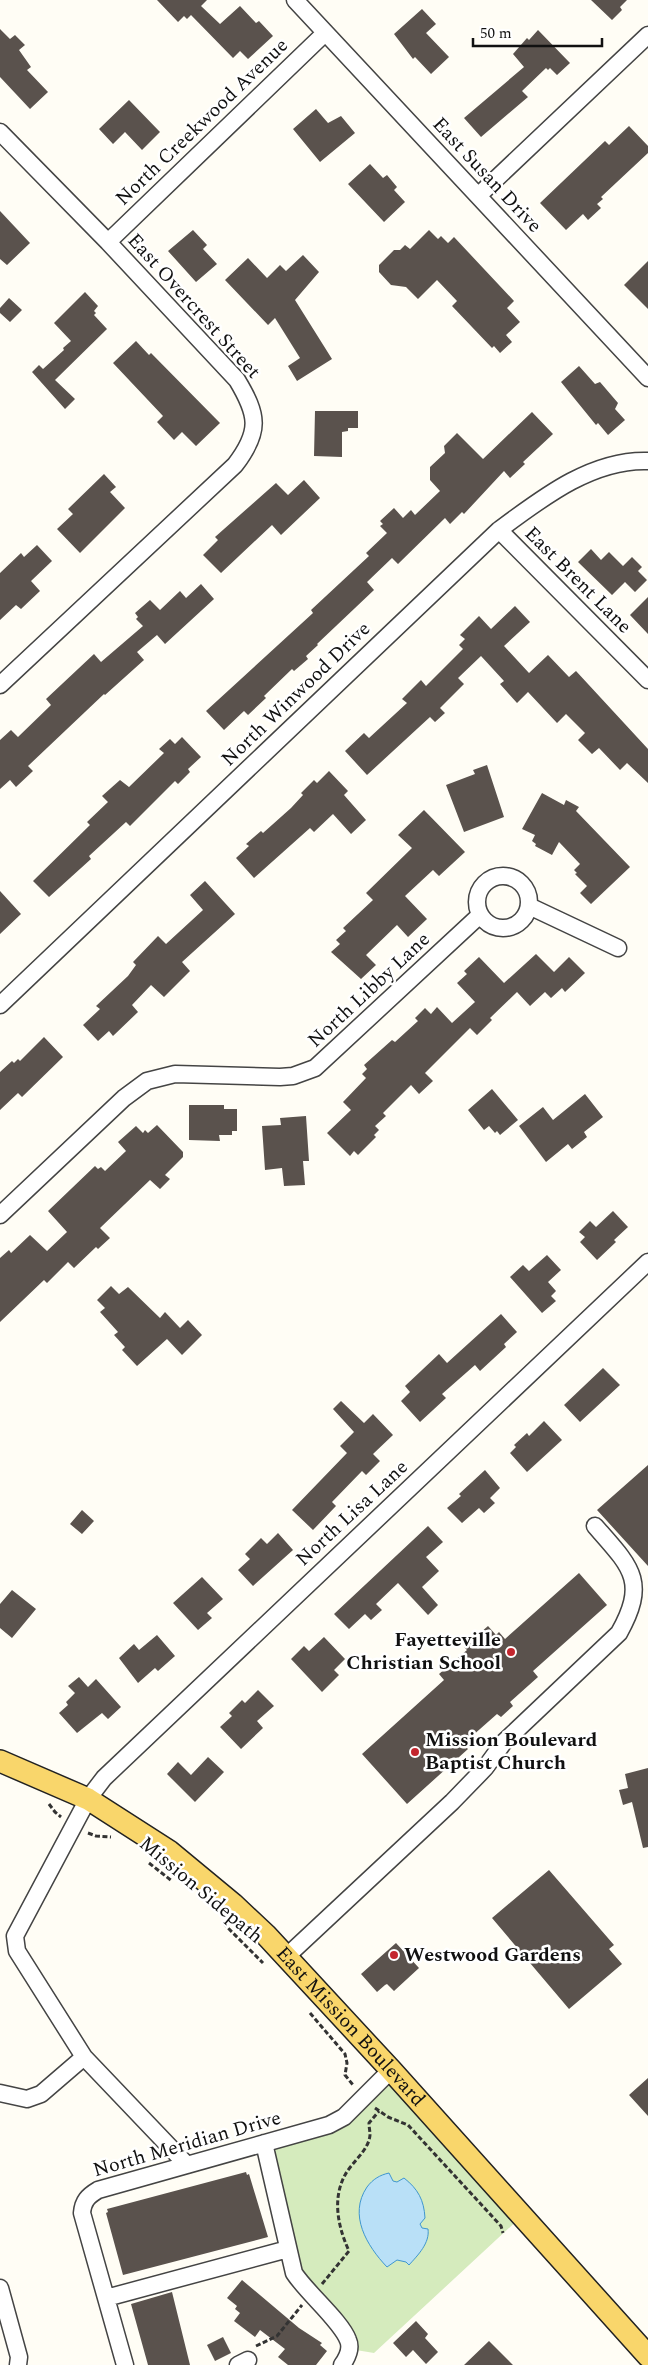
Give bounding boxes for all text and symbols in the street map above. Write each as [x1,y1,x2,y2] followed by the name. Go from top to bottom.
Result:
[473,15,602,47] scale bar
[480,22,512,45] text: 50 m
[109,31,295,213] street label: North Creekwood Avenue
[425,110,549,240] street label: East Susan Drive
[120,226,268,386] street label: East Overcrest Street
[517,519,639,641] street label: East Brent Lane
[215,615,377,773] street label: North Winwood Drive
[301,925,437,1055] street label: North Libby Lane
[289,1453,415,1573] street label: North Lisa Lane
[346,1625,501,1678] place label: Fayetteville Christian School
[505,1646,517,1658] marker: Fayetteville Christian School
[425,1725,598,1778] place label: Mission Boulevard Baptist Church
[409,1746,421,1758] marker: Mission Boulevard Baptist Church
[132,1829,270,1951] street label: Mission Sidepath
[269,1939,432,2114] street label: East Mission Boulevard
[404,1940,581,1970] place label: Westwood Gardens
[388,1949,400,1961] marker: Westwood Gardens
[89,2103,285,2185] street label: North Meridian Drive

